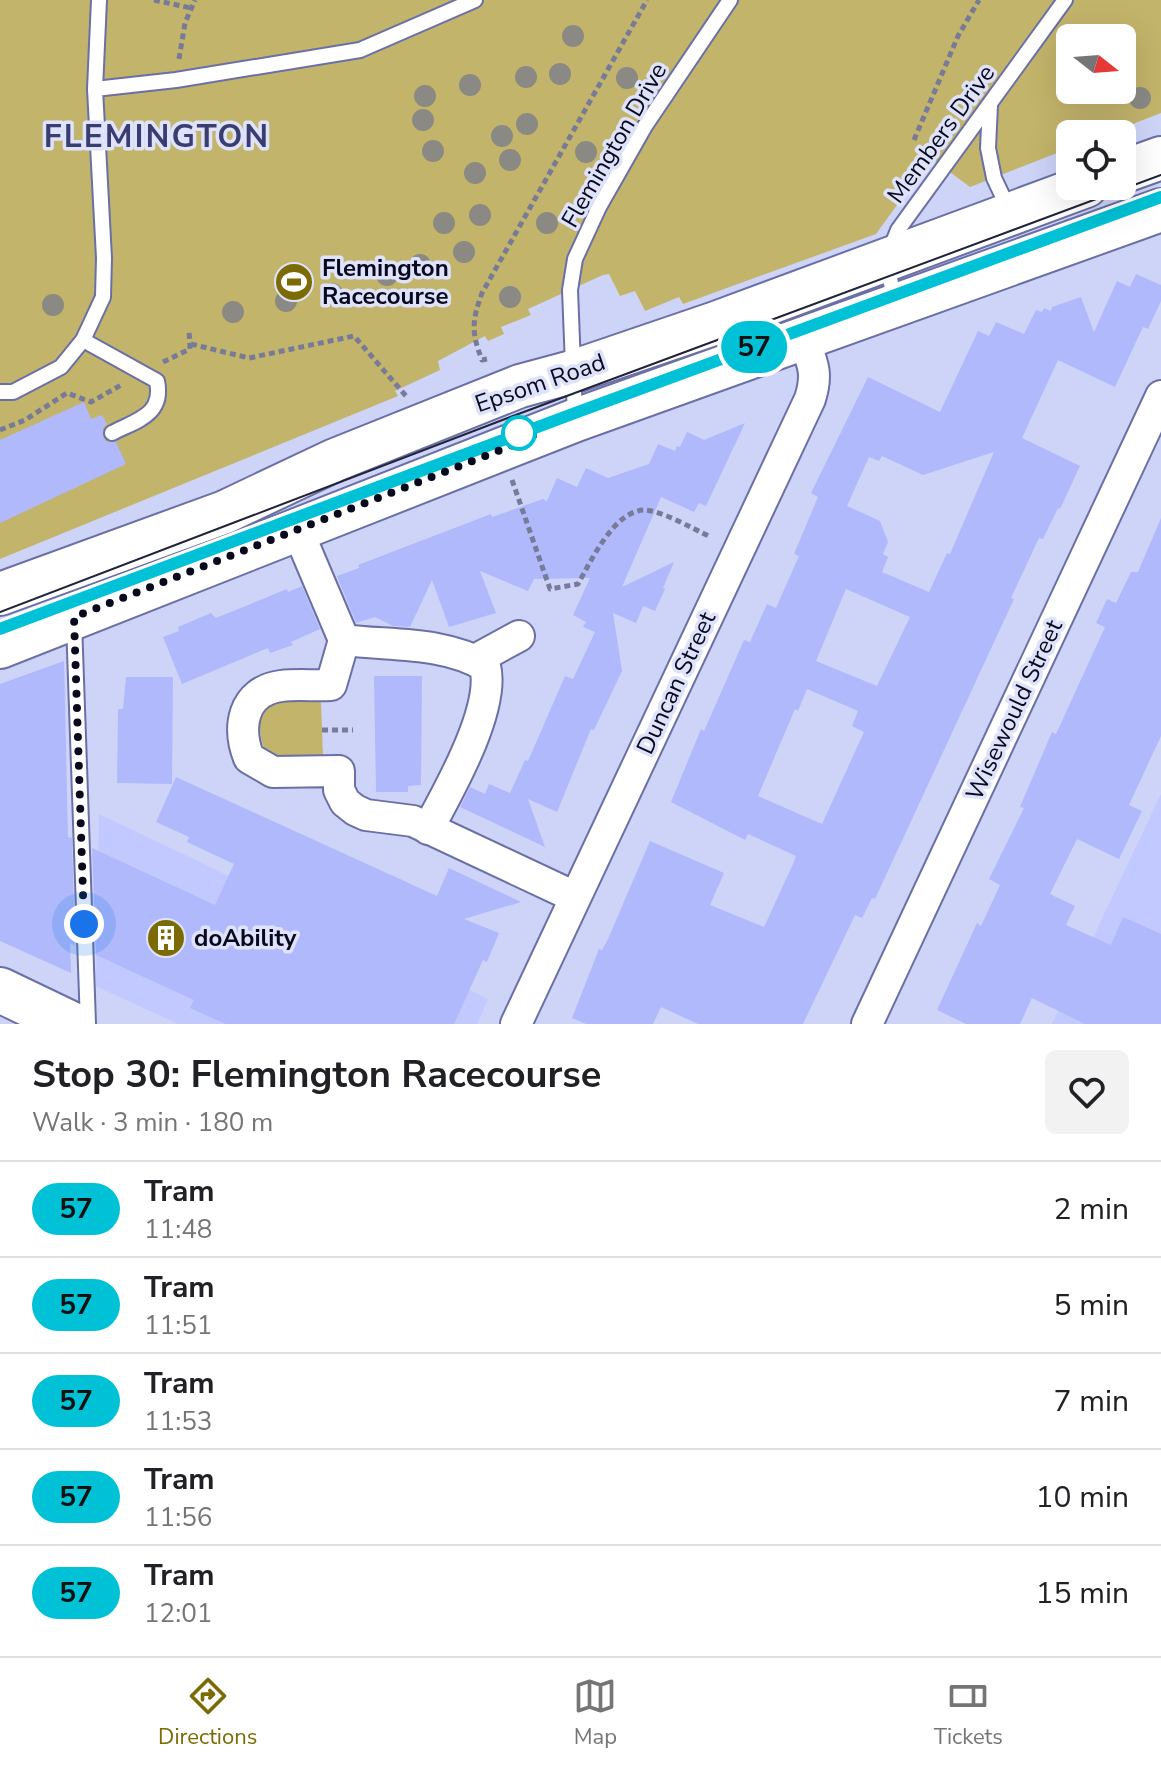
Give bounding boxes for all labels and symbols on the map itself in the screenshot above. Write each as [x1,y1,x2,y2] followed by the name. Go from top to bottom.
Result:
[1056,24,1136,104] north arrow
[554,57,674,233] street label: Flemington Drive
[880,58,1002,210] street label: Members Drive
[44,115,270,158] district label: FLEMINGTON
[322,252,449,312] place label: Flemington Racecourse
[273,261,315,303] sports icon: Flemington Racecourse
[718,321,790,373] line badge: 57
[471,346,609,420] street label: Epsom Road
[502,416,536,450] unlabelled marker
[629,606,723,760] street label: Duncan Street
[958,614,1070,805] street label: Wisewould Street
[64,904,104,944] your location
[145,917,187,959] building icon: doAbility
[194,922,297,954] place label: doAbility

